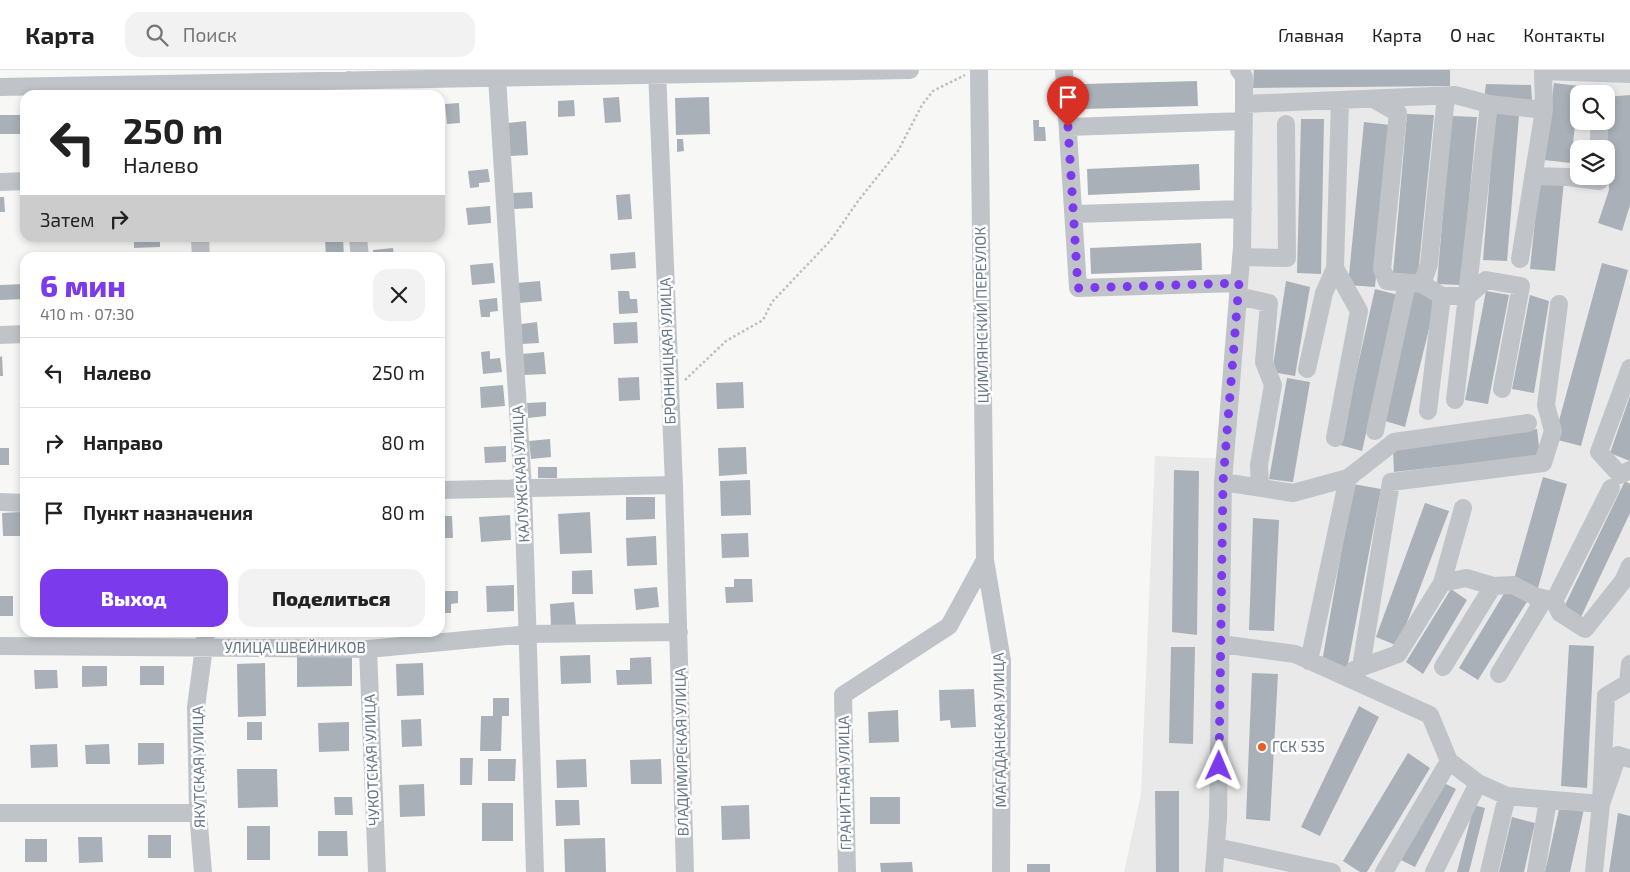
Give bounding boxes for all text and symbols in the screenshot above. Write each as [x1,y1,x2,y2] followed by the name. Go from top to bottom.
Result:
[125,12,475,57] search box
[25,20,95,49] text: Карта
[143,21,171,49] icon: search
[183,23,237,46] text: Поиск
[1278,24,1344,46] text: Главная
[1372,24,1422,46] text: Карта
[1450,24,1495,46] text: О нас
[1523,24,1605,46] text: Контакты
[1047,76,1089,127] pin
[1054,83,1082,111] icon: arrive
[1570,85,1615,185] map controls
[1570,85,1615,130] button: search
[123,109,223,151] text: 250 m
[40,110,105,175] icon: left
[1570,140,1615,185] button: layers
[123,151,199,177] text: Налево
[105,205,133,233] icon: right
[40,208,95,231] text: Затем
[970,226,992,404] street label: ЦИМЛЯНСКИЙ ПЕРЕУЛОК
[40,267,126,303] text: 6 мин
[373,269,425,321] button: close
[655,277,679,425] street label: БРОННИЦКАЯ УЛИЦА
[40,304,135,323] text: 410 m · 07:30
[40,359,68,387] icon: left
[83,361,151,384] text: Налево
[372,361,425,384] text: 250 m
[507,404,533,543] street label: КАЛУЖСКАЯ УЛИЦА
[40,429,68,457] icon: right
[83,431,163,454] text: Направо
[381,431,425,454] text: 80 m
[40,499,68,527] icon: arrive
[83,501,253,524] text: Пункт назначения
[381,501,425,524] text: 80 m
[40,569,228,627] button: Выход
[238,569,425,627] button: Поделиться
[224,638,366,656] street label: УЛИЦА ШВЕЙНИКОВ
[989,652,1009,808] street label: МАГАДАНСКАЯ УЛИЦА
[671,667,691,836] street label: ВЛАДИМИРСКАЯ УЛИЦА
[360,693,382,826] street label: ЧУКОТСКАЯ УЛИЦА
[188,705,208,828] street label: ЯКУТСКАЯ УЛИЦА
[834,715,854,850] street label: ГРАНИТНАЯ УЛИЦА
[1272,737,1325,755] place label: ГСК 535
[1192,739,1244,791] position arrow
[1256,741,1268,753] marker: ГСК 535

